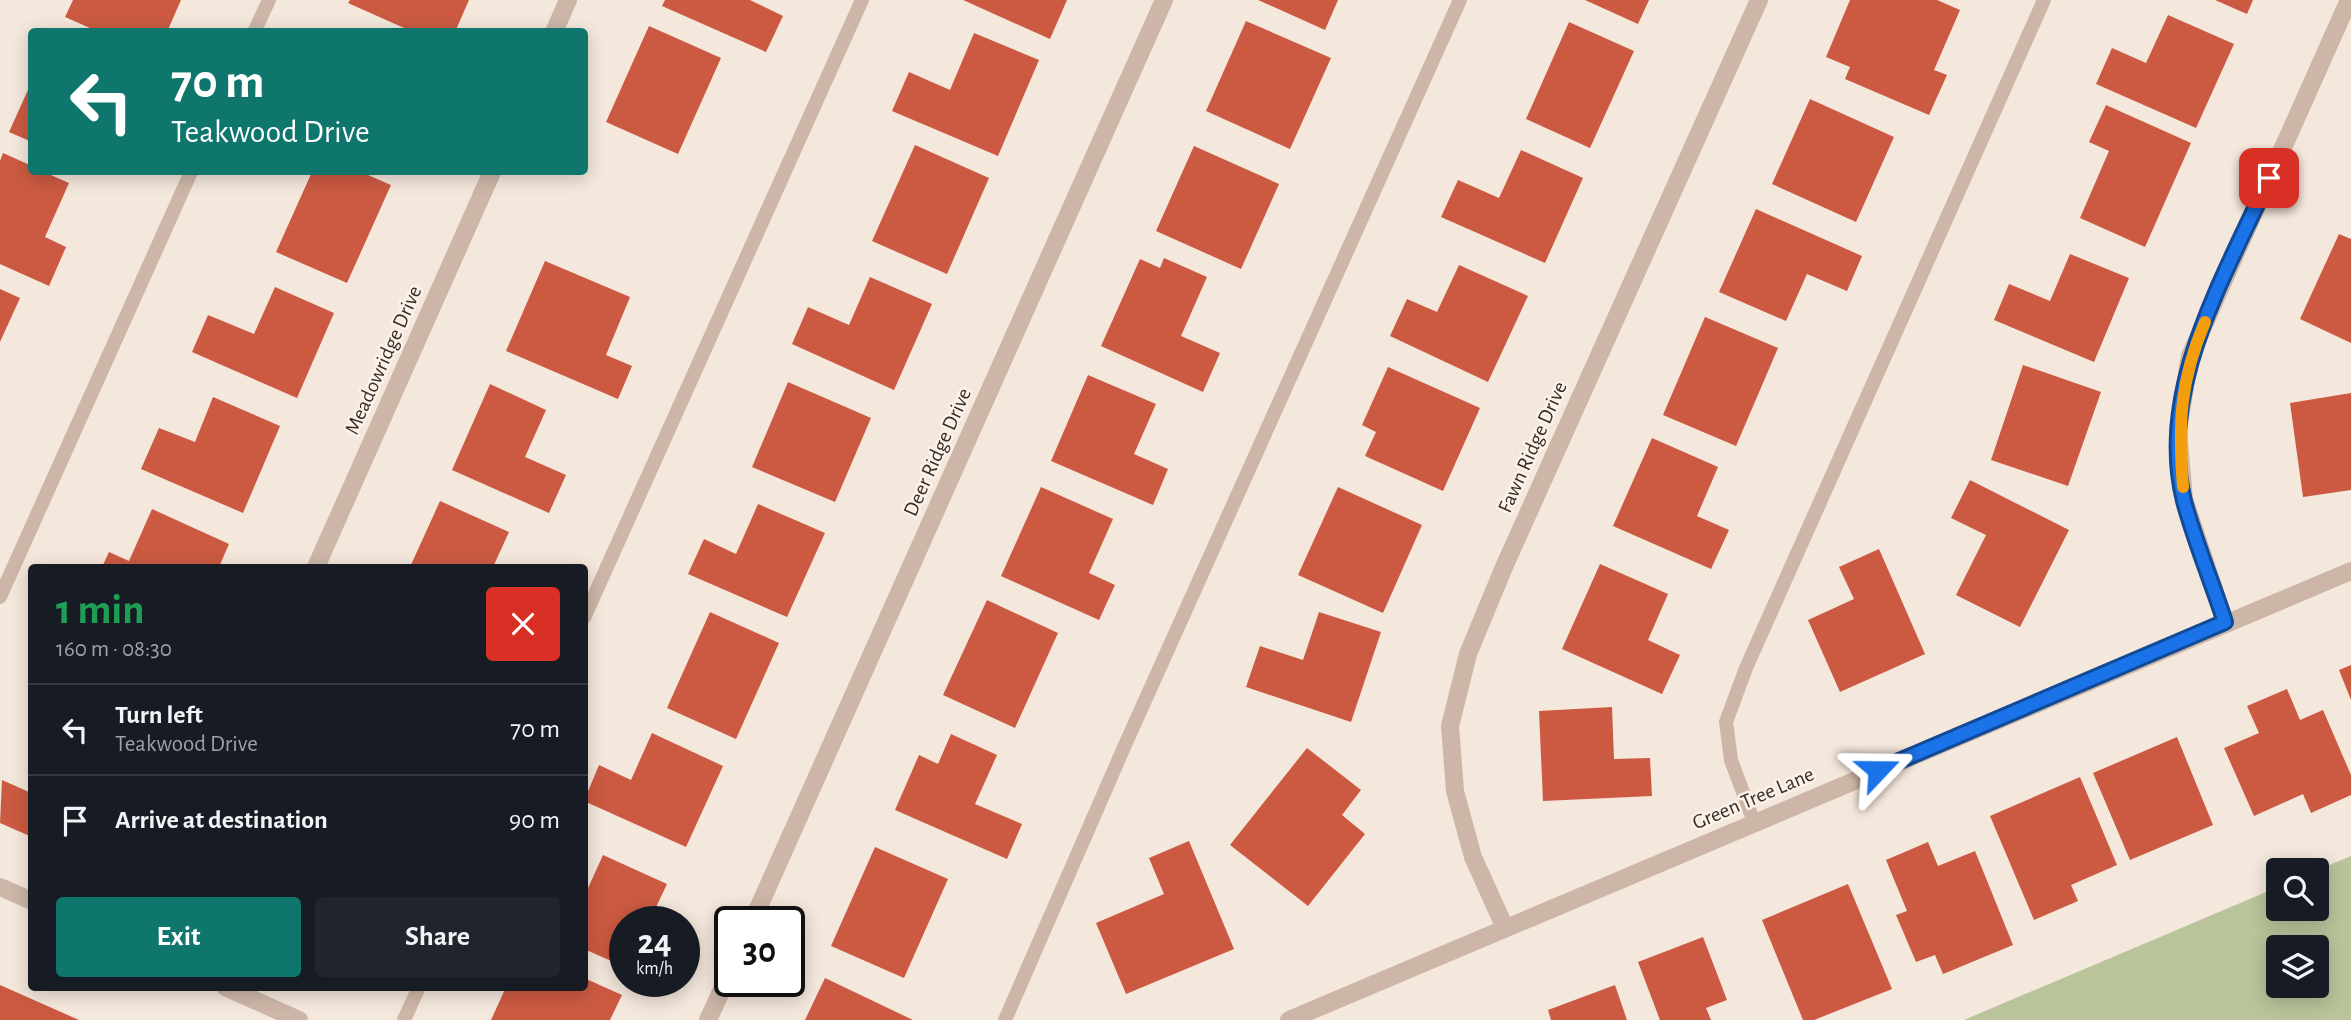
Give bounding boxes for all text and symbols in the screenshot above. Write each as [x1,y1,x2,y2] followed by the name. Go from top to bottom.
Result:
[56,56,147,147] icon: left
[171,58,265,107] text: 70 m
[171,116,370,148] text: Teakwood Drive
[2239,148,2299,208] pin
[2250,159,2288,197] icon: arrive
[341,283,426,438] street label: Meadowridge Drive
[1494,378,1571,516] street label: Fawn Ridge Drive
[900,385,975,519] street label: Deer Ridge Drive
[486,587,560,661] button: close
[56,589,145,631] text: 1 min
[56,638,172,661] text: 160 m · 08:30
[115,702,203,728] text: Turn left
[56,711,94,749] icon: left
[510,716,560,742] text: 70 m
[115,733,258,756] text: Teakwood Drive
[1841,733,1915,807] position arrow
[1689,763,1817,834] street label: Green Tree Lane
[56,802,94,840] icon: arrive
[115,807,328,833] text: Arrive at destination
[509,807,560,833] text: 90 m
[2266,858,2329,998] map controls
[2266,858,2329,921] button: search
[56,897,301,977] button: Exit
[315,897,560,977] button: Share
[714,906,805,997] speed limit sign: 30
[637,925,672,960] text: 24
[2266,935,2329,998] button: layers
[636,960,673,978] text: km/h

